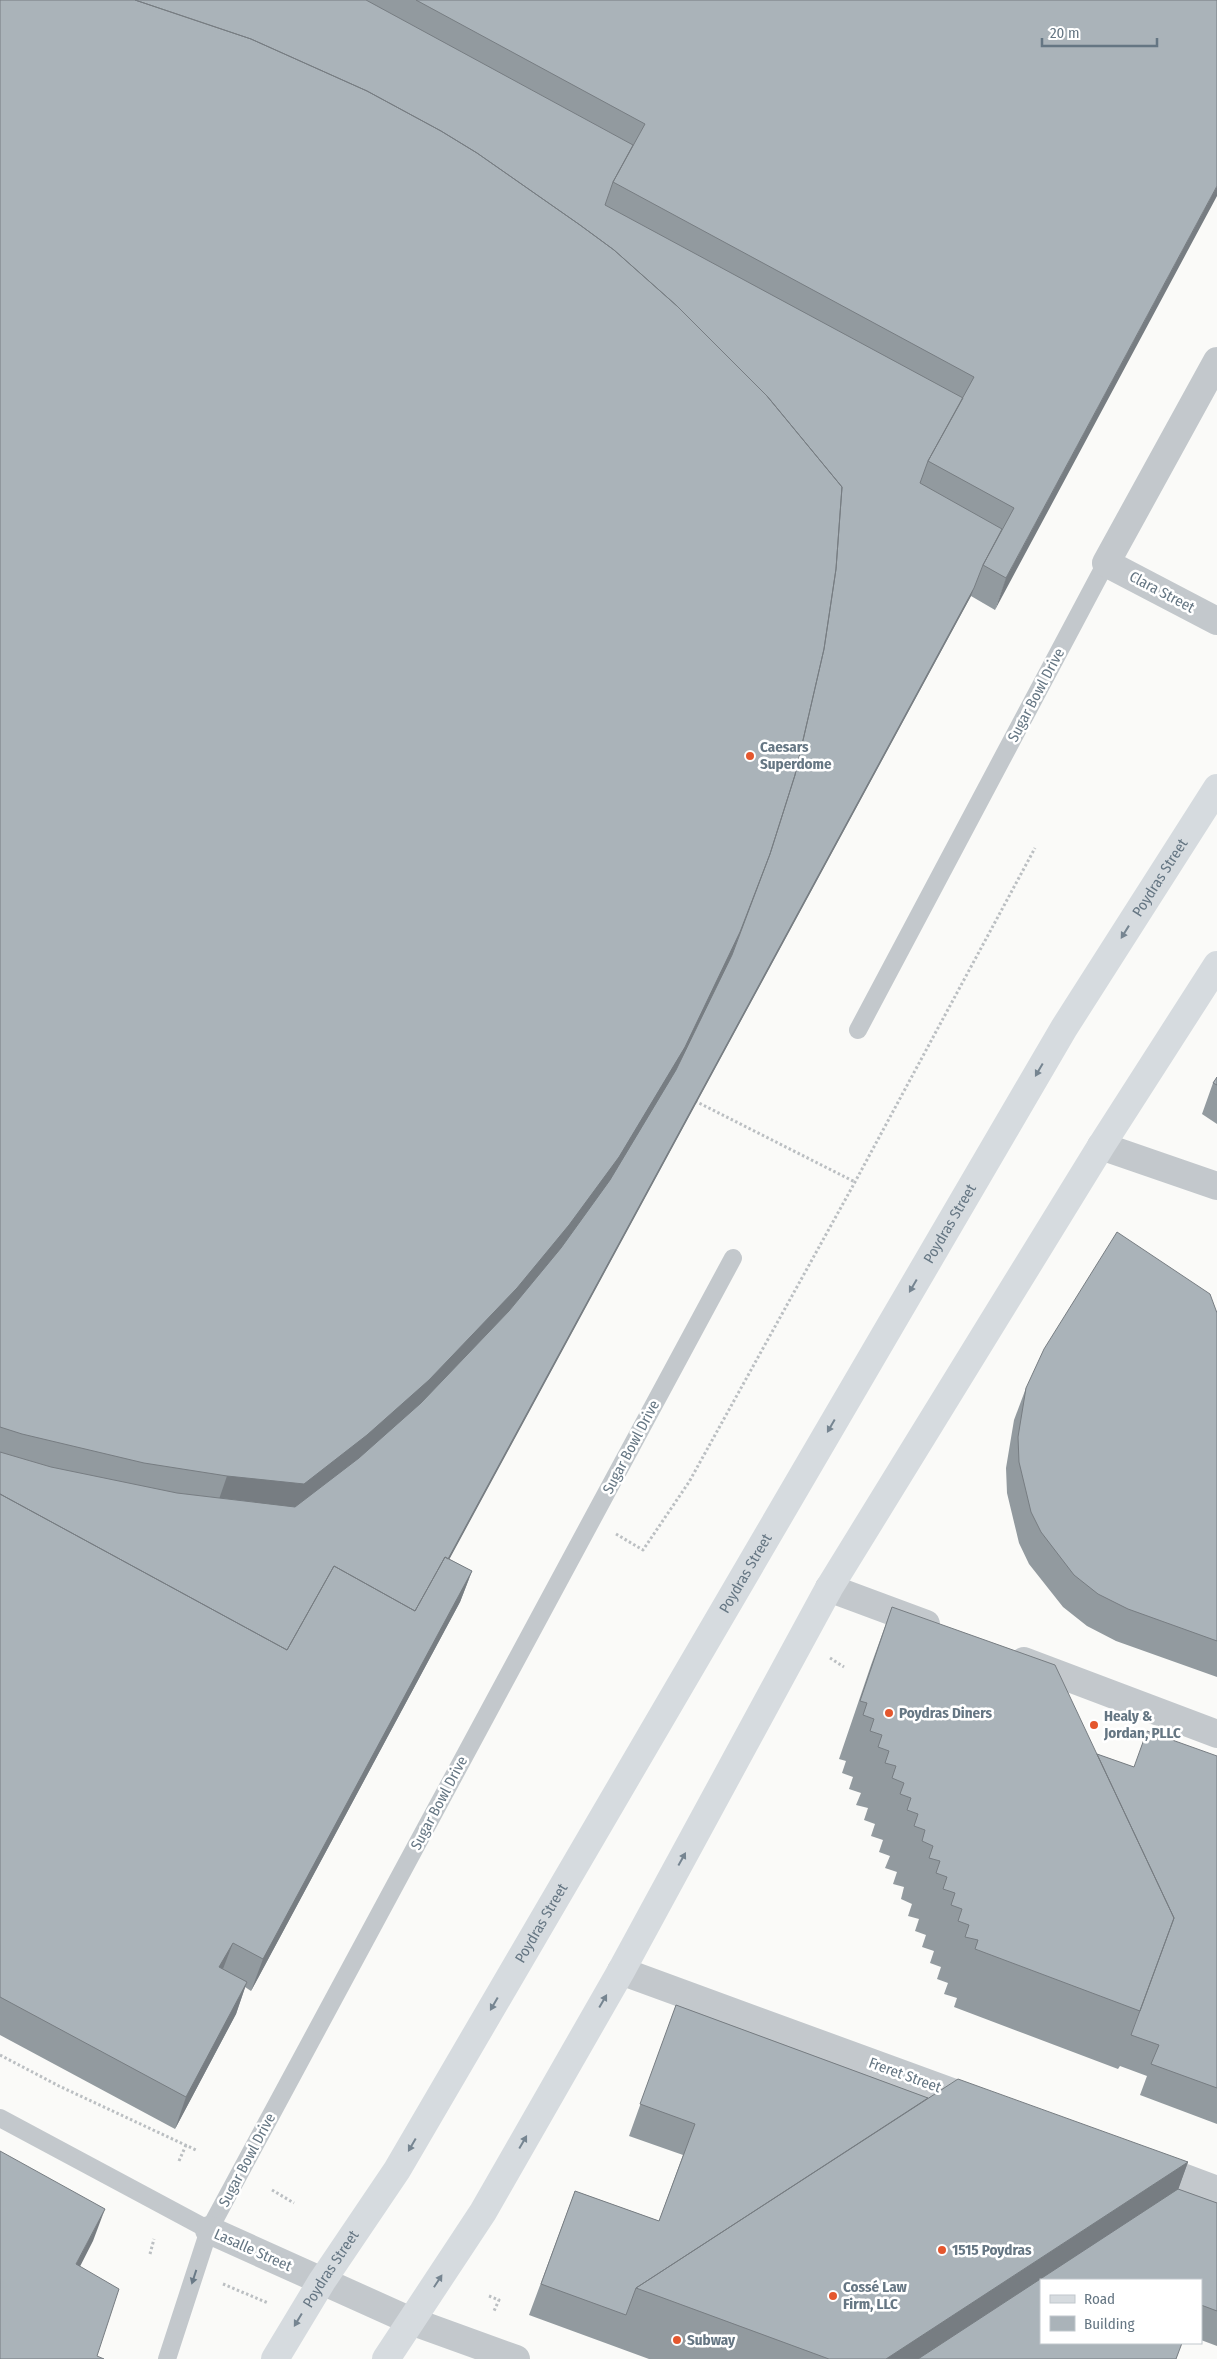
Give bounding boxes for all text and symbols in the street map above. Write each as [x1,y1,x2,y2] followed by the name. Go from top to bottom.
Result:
[1042,15,1157,47] scale bar
[1050,24,1080,42] text: 20 m
[1126,567,1198,617] street label: Clara Street
[1004,645,1068,745] street label: Sugar Bowl Drive
[760,738,832,773] place label: Caesars Superdome
[744,750,756,762] marker: Caesars Superdome
[1128,835,1191,920] street label: Poydras Street
[1120,926,1130,939] one-way arrow
[1035,1064,1044,1077] one-way arrow
[920,1181,980,1267] street label: Poydras Street
[909,1280,918,1293] one-way arrow
[599,1397,663,1497] street label: Sugar Bowl Drive
[827,1420,836,1433] one-way arrow
[715,1530,776,1616] street label: Poydras Street
[899,1704,993,1722] place label: Poydras Diners
[883,1707,895,1719] marker: Poydras Diners
[1103,1707,1181,1742] place label: Healy & Jordan, PLLC
[1088,1719,1100,1731] marker: Healy & Jordan, PLLC
[407,1753,471,1853] street label: Sugar Bowl Drive
[677,1852,686,1865] one-way arrow
[511,1880,571,1966] street label: Poydras Street
[599,1995,608,2008] one-way arrow
[490,1997,498,2012] one-way arrow
[866,2054,944,2096] street label: Freret Street
[215,2110,279,2210] street label: Sugar Bowl Drive
[518,2136,527,2149] one-way arrow
[408,2137,416,2152] one-way arrow
[211,2225,295,2275] street label: Lasalle Street
[299,2227,363,2311] street label: Poydras Street
[952,2241,1032,2259] place label: 1515 Poydras
[936,2244,948,2256] marker: 1515 Poydras
[190,2269,197,2284] one-way arrow
[433,2274,442,2287] one-way arrow
[843,2278,908,2313] place label: Cossé Law Firm, LLC
[1040,2279,1202,2344] legend
[827,2290,839,2302] marker: Cossé Law Firm, LLC
[1084,2290,1115,2308] text: Road
[294,2313,303,2326] one-way arrow
[1084,2315,1135,2333] text: Building
[687,2331,736,2349] place label: Subway
[671,2334,683,2346] marker: Subway

